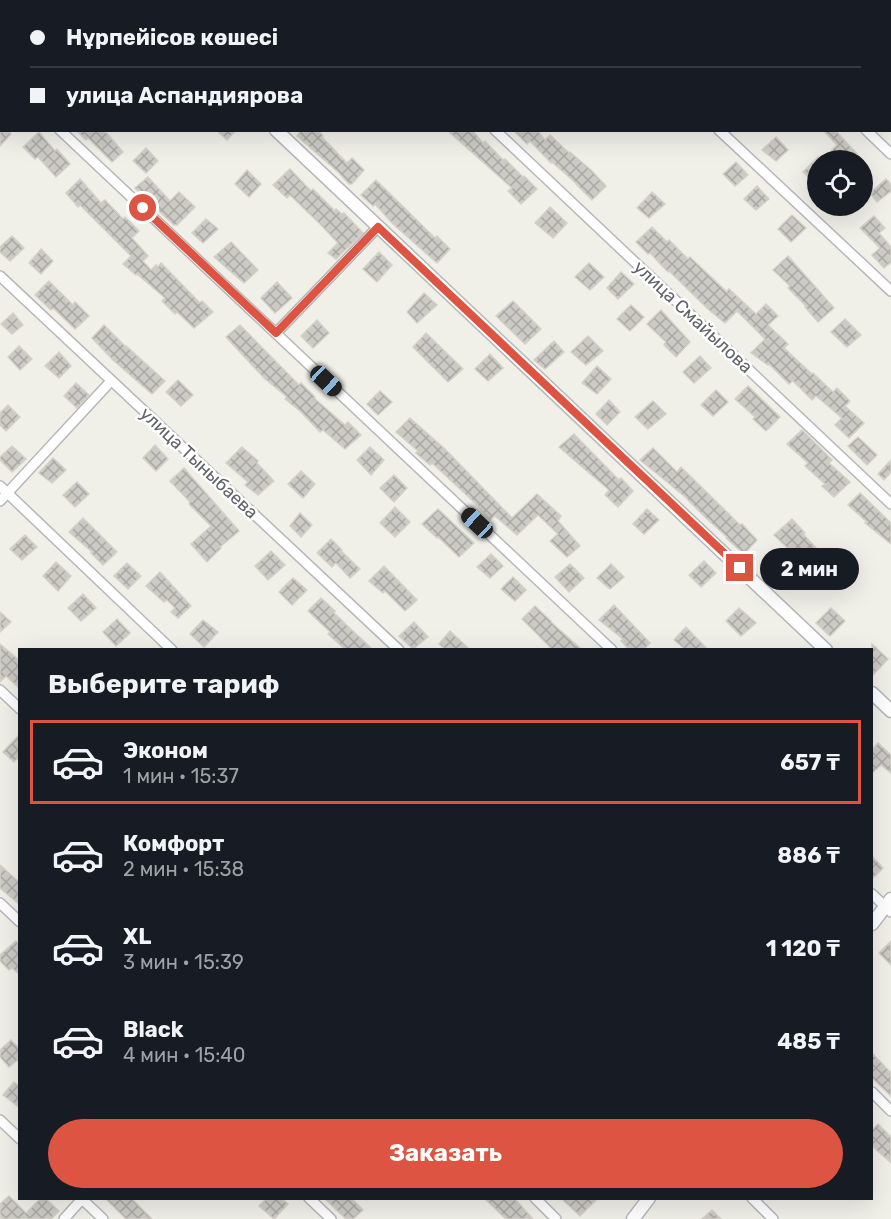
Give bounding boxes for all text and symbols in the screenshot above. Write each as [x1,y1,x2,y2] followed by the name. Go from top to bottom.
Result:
[66,24,278,51] text: Нұрпейісов көшесі
[66,82,303,109] text: улица Аспандиярова
[807,150,873,216] map controls
[807,150,873,216] button: locate
[129,194,156,221] route start
[629,256,757,378] street label: улица Смайылова
[307,362,345,400] car
[135,403,263,523] street label: улица Тыныбаева
[458,504,496,542] car
[761,547,860,589] callout: 2 мин
[726,554,753,581] route end
[781,557,838,581] text: 2 мин
[48,668,279,700] text: Выберите тариф
[51,735,105,789] icon: car
[123,737,208,764] text: Эконом
[780,749,840,776] text: 657 ₸
[123,764,239,788] text: 1 мин · 15:37
[51,828,105,882] icon: car
[123,830,224,857] text: Комфорт
[777,842,840,869] text: 886 ₸
[123,857,244,881] text: 2 мин · 15:38
[51,921,105,975] icon: car
[123,923,151,950] text: XL
[766,935,840,962] text: 1 120 ₸
[123,950,244,974] text: 3 мин · 15:39
[51,1014,105,1068] icon: car
[123,1016,184,1043] text: Black
[777,1028,840,1055] text: 485 ₸
[123,1043,245,1067] text: 4 мин · 15:40
[48,1119,843,1188] button: Заказать

